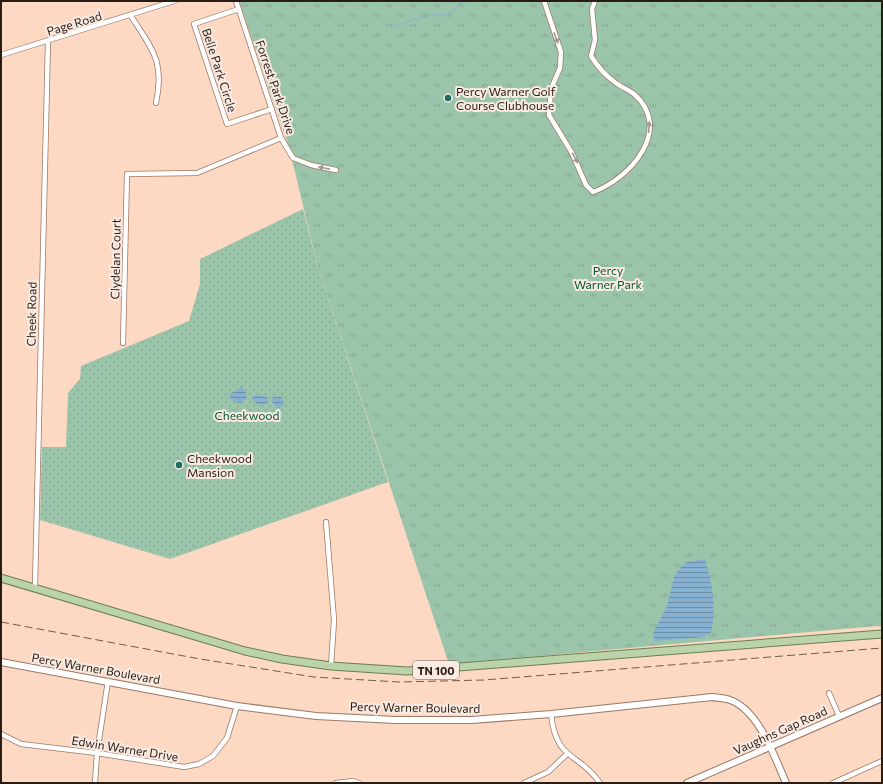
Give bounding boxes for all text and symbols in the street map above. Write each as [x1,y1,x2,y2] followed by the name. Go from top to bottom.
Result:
[45,8,103,38] street label: Page Road
[200,26,240,114] street label: Belle Park Circle
[553,33,559,45] one-way arrow
[253,38,299,136] street label: Forrest Park Drive
[456,84,556,112] place label: Percy Warner Golf Course Clubhouse
[443,93,453,103] marker: Percy Warner Golf Course Clubhouse
[646,121,652,134] one-way arrow
[572,152,578,164] one-way arrow
[318,165,330,171] one-way arrow
[107,218,123,300] street label: Clydelan Court
[574,263,643,291] park label: Percy Warner Park
[23,282,39,346] street label: Cheek Road
[215,408,280,422] park label: Cheekwood
[187,451,252,479] place label: Cheekwood Mansion
[174,460,184,470] marker: Cheekwood Mansion
[31,650,161,686] street label: Percy Warner Boulevard
[413,661,459,679] road number: TN 100
[350,699,480,715] street label: Percy Warner Boulevard
[731,703,829,757] street label: Vaughns Gap Road
[71,733,179,763] street label: Edwin Warner Drive

